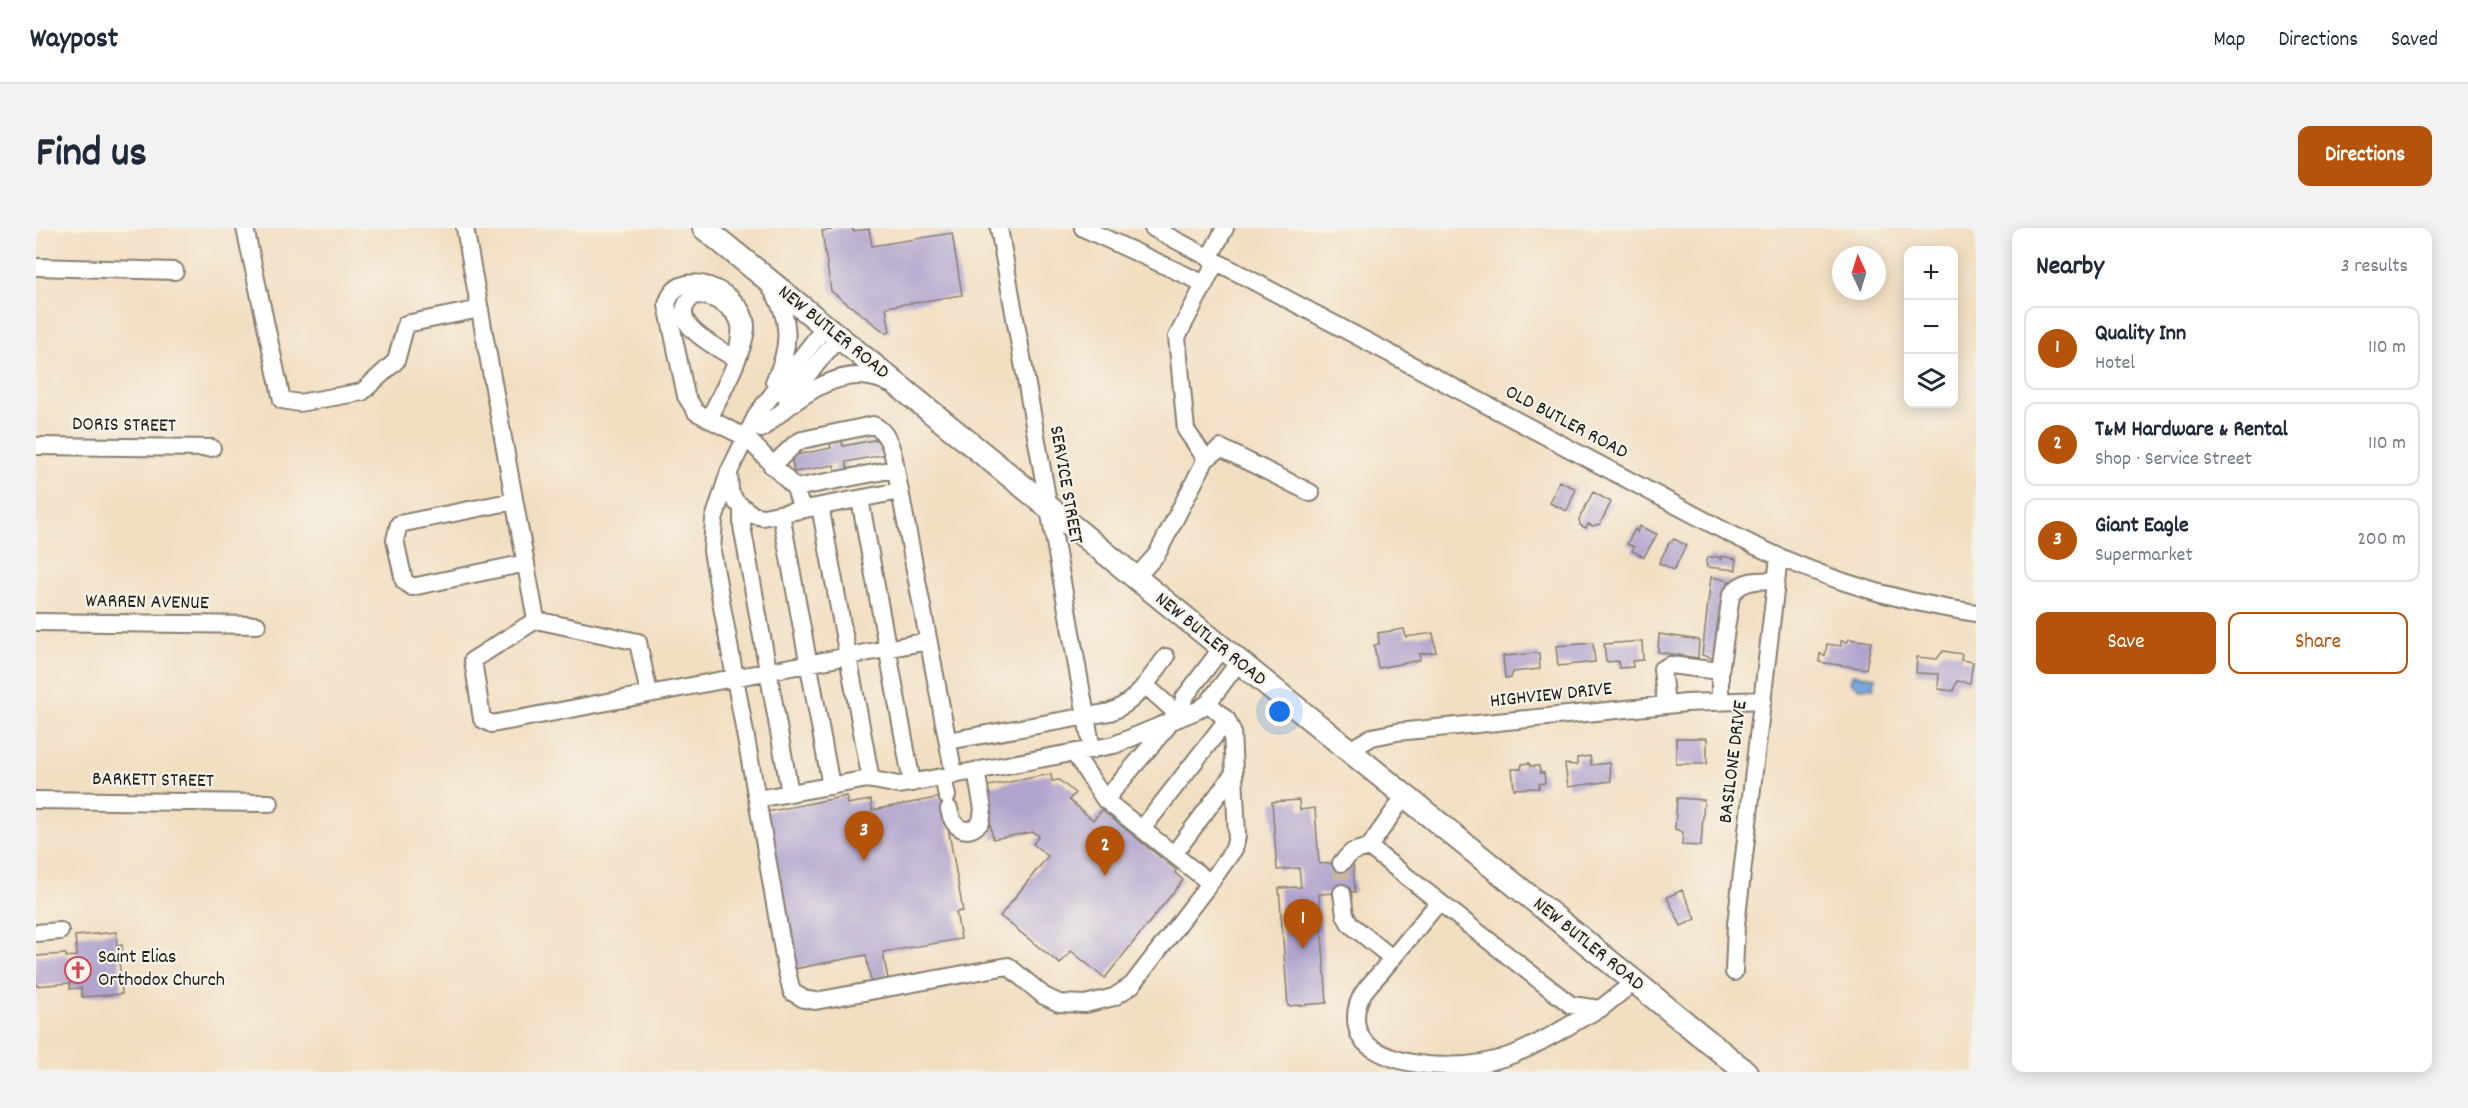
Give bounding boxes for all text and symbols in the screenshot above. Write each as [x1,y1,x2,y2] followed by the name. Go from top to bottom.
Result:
[30,21,118,61] text: Waypost
[2214,26,2245,56] text: Map
[2278,26,2358,56] text: Directions
[2391,26,2438,56] text: Saved
[36,126,147,186] text: Find us
[2298,126,2432,186] button: Directions
[1832,246,1886,300] north arrow
[1904,246,1958,408] map controls
[1904,246,1958,300] button: +
[2036,249,2104,286] text: Nearby
[2341,253,2408,281] text: 3 results
[771,279,895,387] street label: NEW BUTLER ROAD
[1904,300,1958,354] button: −
[2095,319,2186,350] text: Quality Inn
[2055,334,2060,362] text: 1
[2368,334,2406,362] text: 110 m
[2095,350,2135,378] text: Hotel
[1904,354,1958,408] button: layers
[1500,379,1632,467] street label: OLD BUTLER ROAD
[72,411,176,441] street label: DORIS STREET
[2095,415,2288,446] text: T&M Hardware & Rental
[1041,424,1089,546] street label: SERVICE STREET
[2053,430,2062,458] text: 2
[2368,430,2406,458] text: 110 m
[2095,446,2252,474] text: Shop · Service Street
[2095,511,2189,542] text: Giant Eagle
[2053,526,2062,554] text: 3
[2357,526,2406,554] text: 200 m
[2095,542,2193,570] text: Supermarket
[1148,586,1272,694] street label: NEW BUTLER ROAD
[85,588,209,618] street label: WARREN AVENUE
[2036,612,2216,674] button: Save
[2228,612,2408,674] button: Share
[1489,676,1613,716] street label: HIGHVIEW DRIVE
[1265,697,1294,726] your location
[1713,699,1755,825] street label: BASILONE DRIVE
[92,766,214,796] street label: BARKETT STREET
[844,812,884,861] pin: 3
[1086,826,1124,876] pin: 2
[1526,891,1650,999] street label: NEW BUTLER ROAD
[1284,900,1322,949] pin: 1
[98,944,225,995] place label: Saint Elias Orthodox Church
[63,955,93,985] church icon: Saint Elias Orthodox Church

